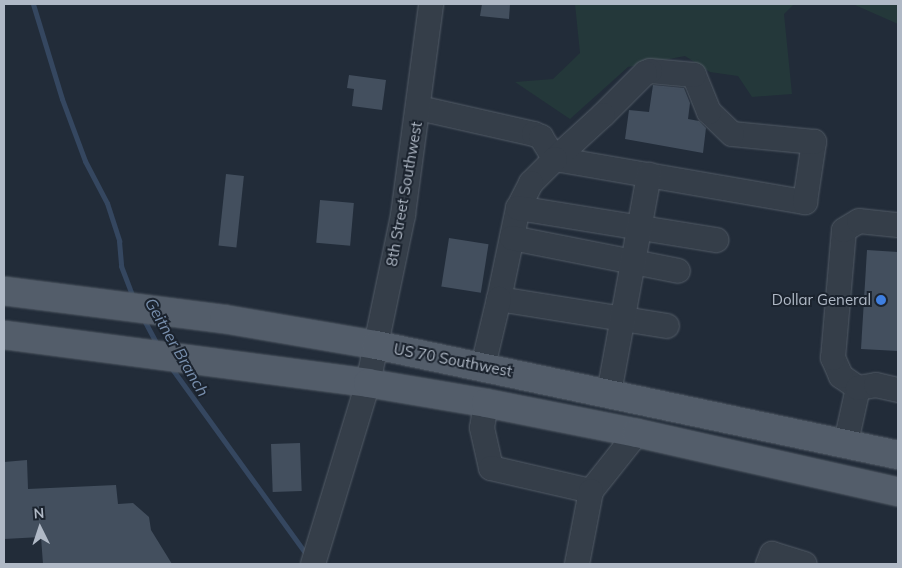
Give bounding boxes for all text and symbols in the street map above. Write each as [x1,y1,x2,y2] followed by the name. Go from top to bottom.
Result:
[382,120,426,268] street label: 8th Street Southwest
[772,291,871,309] place label: Dollar General
[141,294,213,400] water label: Geitner Branch
[875,294,887,306] marker: Dollar General
[392,340,514,380] street label: US 70 Southwest
[15,503,65,553] north arrow
[33,504,45,522] text: N

